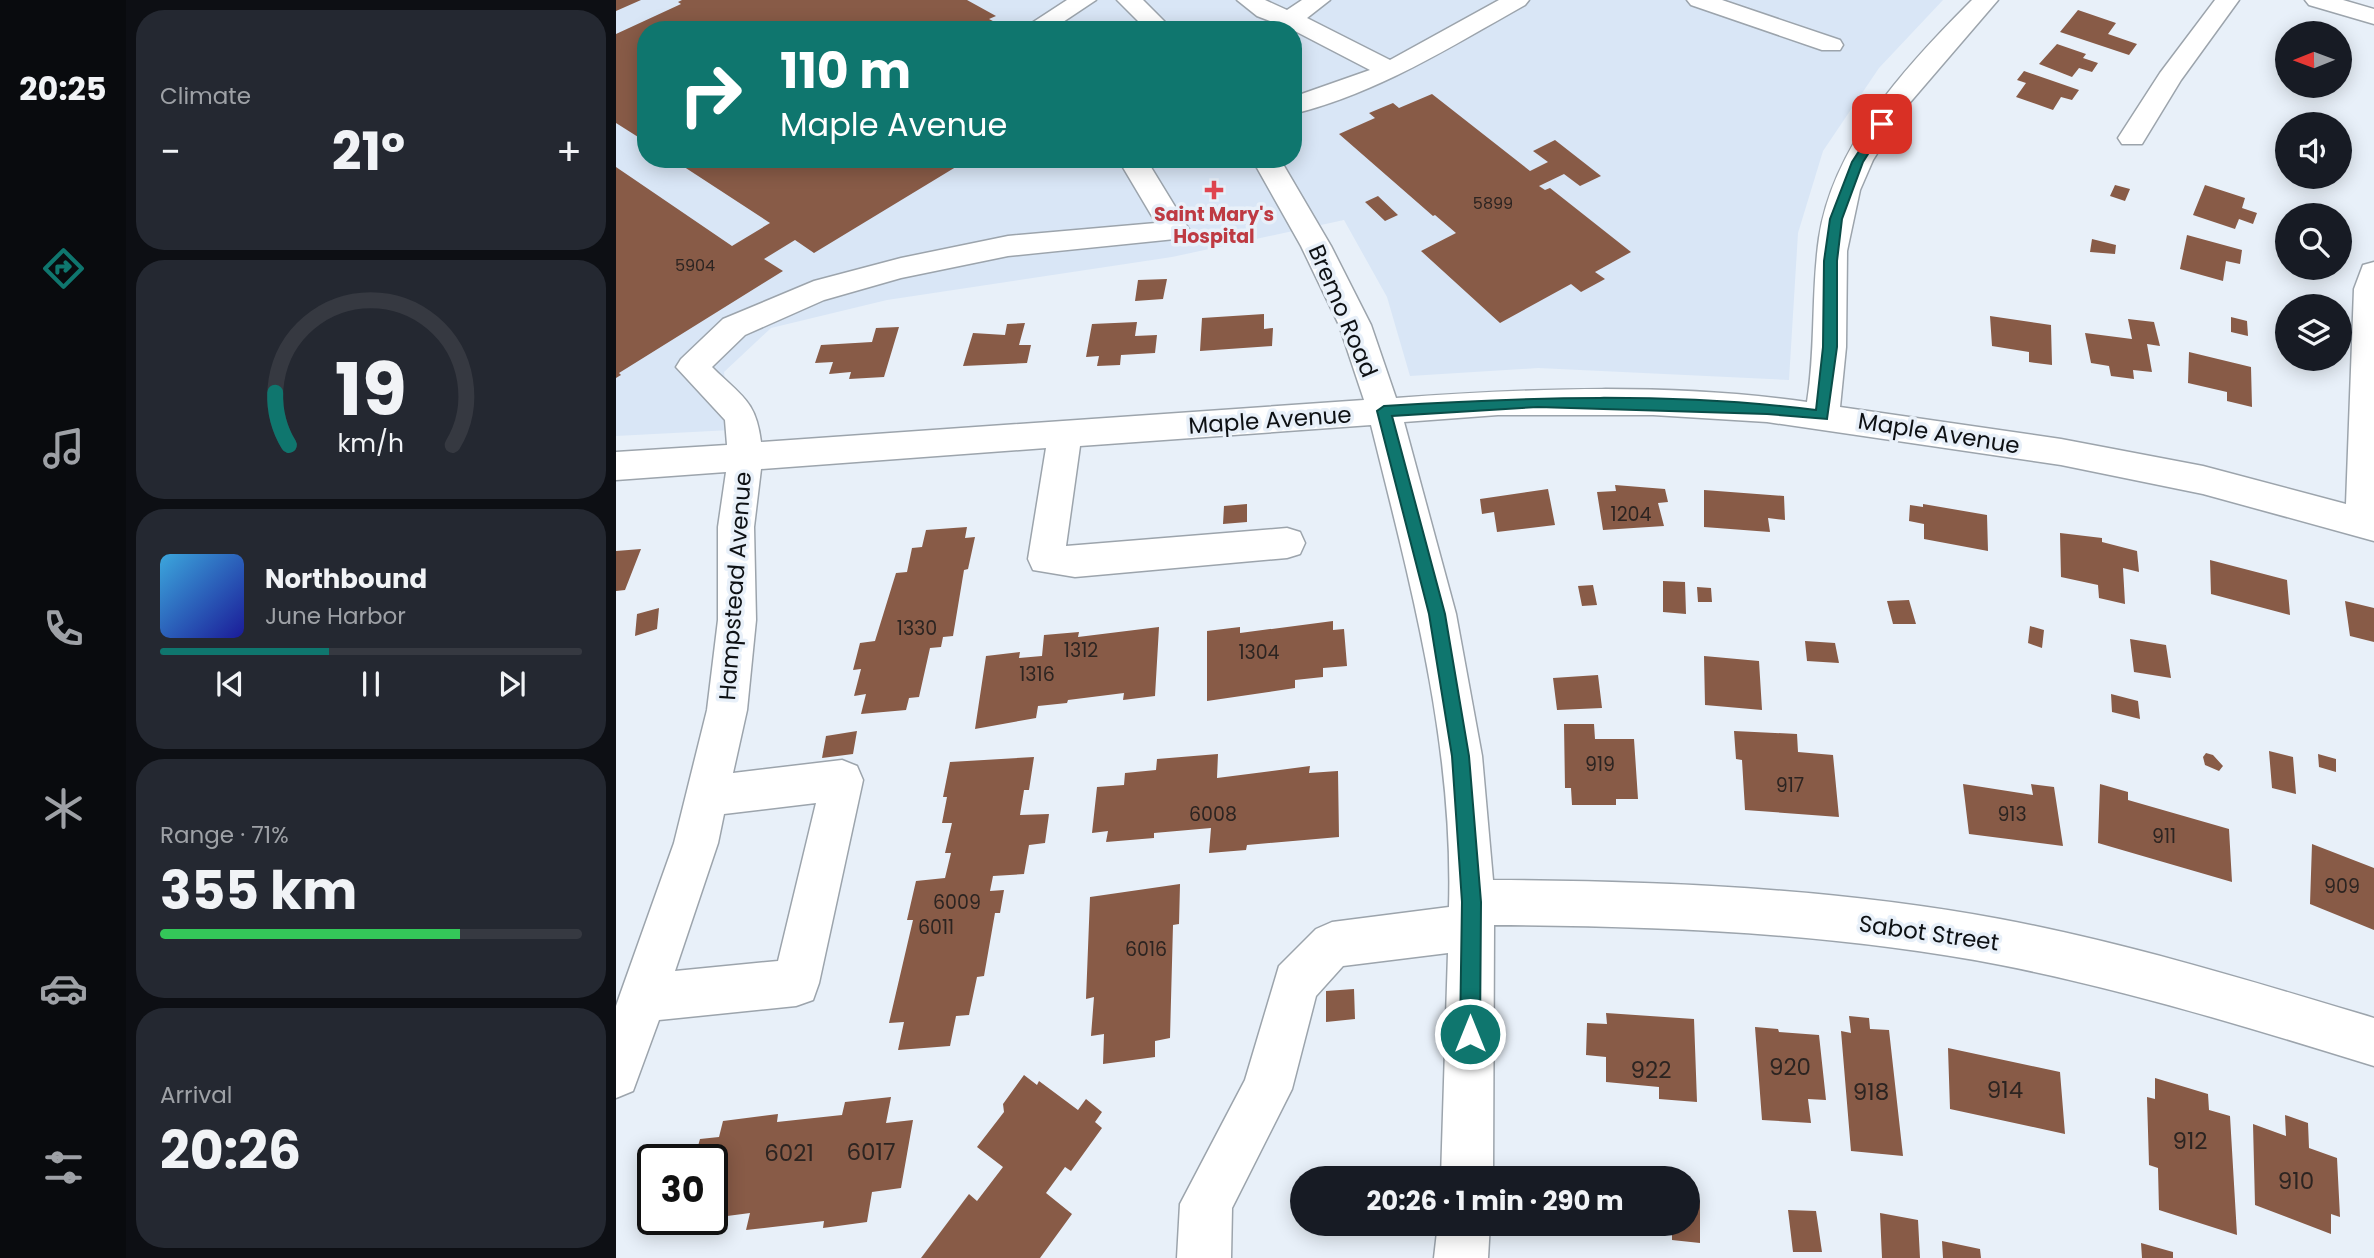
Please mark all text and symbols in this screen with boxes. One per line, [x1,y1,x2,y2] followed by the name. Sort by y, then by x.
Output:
[2275,21,2352,98] north arrow
[2275,21,2352,371] map controls
[780,37,911,105] text: 110 m
[665,49,756,140] icon: right
[19,66,107,111] text: 20:25
[160,80,251,112] text: Climate
[1852,94,1912,154] pin
[780,102,1007,147] text: Maple Avenue
[1863,105,1901,143] icon: arrive
[2275,112,2352,189] button: sound
[332,115,405,188] text: 21°
[160,125,181,178] text: −
[556,125,582,178] text: +
[1204,180,1224,200] marker: Saint Mary's Hospital
[1473,192,1513,215] house number: 5899
[1154,201,1274,250] place label: Saint Mary's Hospital
[2275,203,2352,280] button: search
[1301,240,1385,382] street label: Bremo Road
[39,244,88,293] icon: directions
[675,254,715,277] house number: 5904
[2275,294,2352,371] button: layers
[335,340,407,441] text: 19
[1187,398,1353,442] street label: Maple Avenue
[1856,404,2022,462] street label: Maple Avenue
[39,424,88,473] icon: music
[338,426,404,461] text: km/h
[711,471,759,701] street label: Hampstead Avenue
[1611,501,1651,528] house number: 1204
[265,561,427,597] text: Northbound
[265,600,406,632] text: June Harbor
[39,604,88,653] icon: phone
[897,615,937,642] house number: 1330
[1064,637,1098,664] house number: 1312
[1238,639,1280,666] house number: 1304
[1019,661,1055,688] house number: 1316
[211,665,249,703] icon: previous
[352,665,390,703] icon: pause
[493,665,531,703] icon: next
[1585,751,1615,778] house number: 919
[1776,772,1804,799] house number: 917
[39,784,88,833] icon: climate
[1189,801,1237,828] house number: 6008
[1997,801,2027,828] house number: 913
[160,819,289,851] text: Range · 71%
[2152,823,2176,850] house number: 911
[160,854,357,927] text: 355 km
[2324,873,2360,900] house number: 909
[933,889,981,916] house number: 6009
[1857,907,2001,959] street label: Sabot Street
[918,914,954,941] house number: 6011
[1125,936,1167,963] house number: 6016
[39,964,88,1013] icon: car
[1433,997,1507,1071] position arrow
[1769,1051,1811,1083] house number: 920
[1631,1054,1671,1086] house number: 922
[1987,1074,2023,1106] house number: 914
[1853,1076,1889,1108] house number: 918
[160,1079,232,1111] text: Arrival
[160,1114,301,1187] text: 20:26
[2172,1125,2208,1157] house number: 912
[847,1136,895,1168] house number: 6017
[764,1137,814,1169] house number: 6021
[39,1143,88,1192] icon: filters
[637,1144,728,1235] speed limit sign: 30
[2278,1165,2314,1197] house number: 910
[1366,1183,1624,1219] text: 20:26 · 1 min · 290 m

